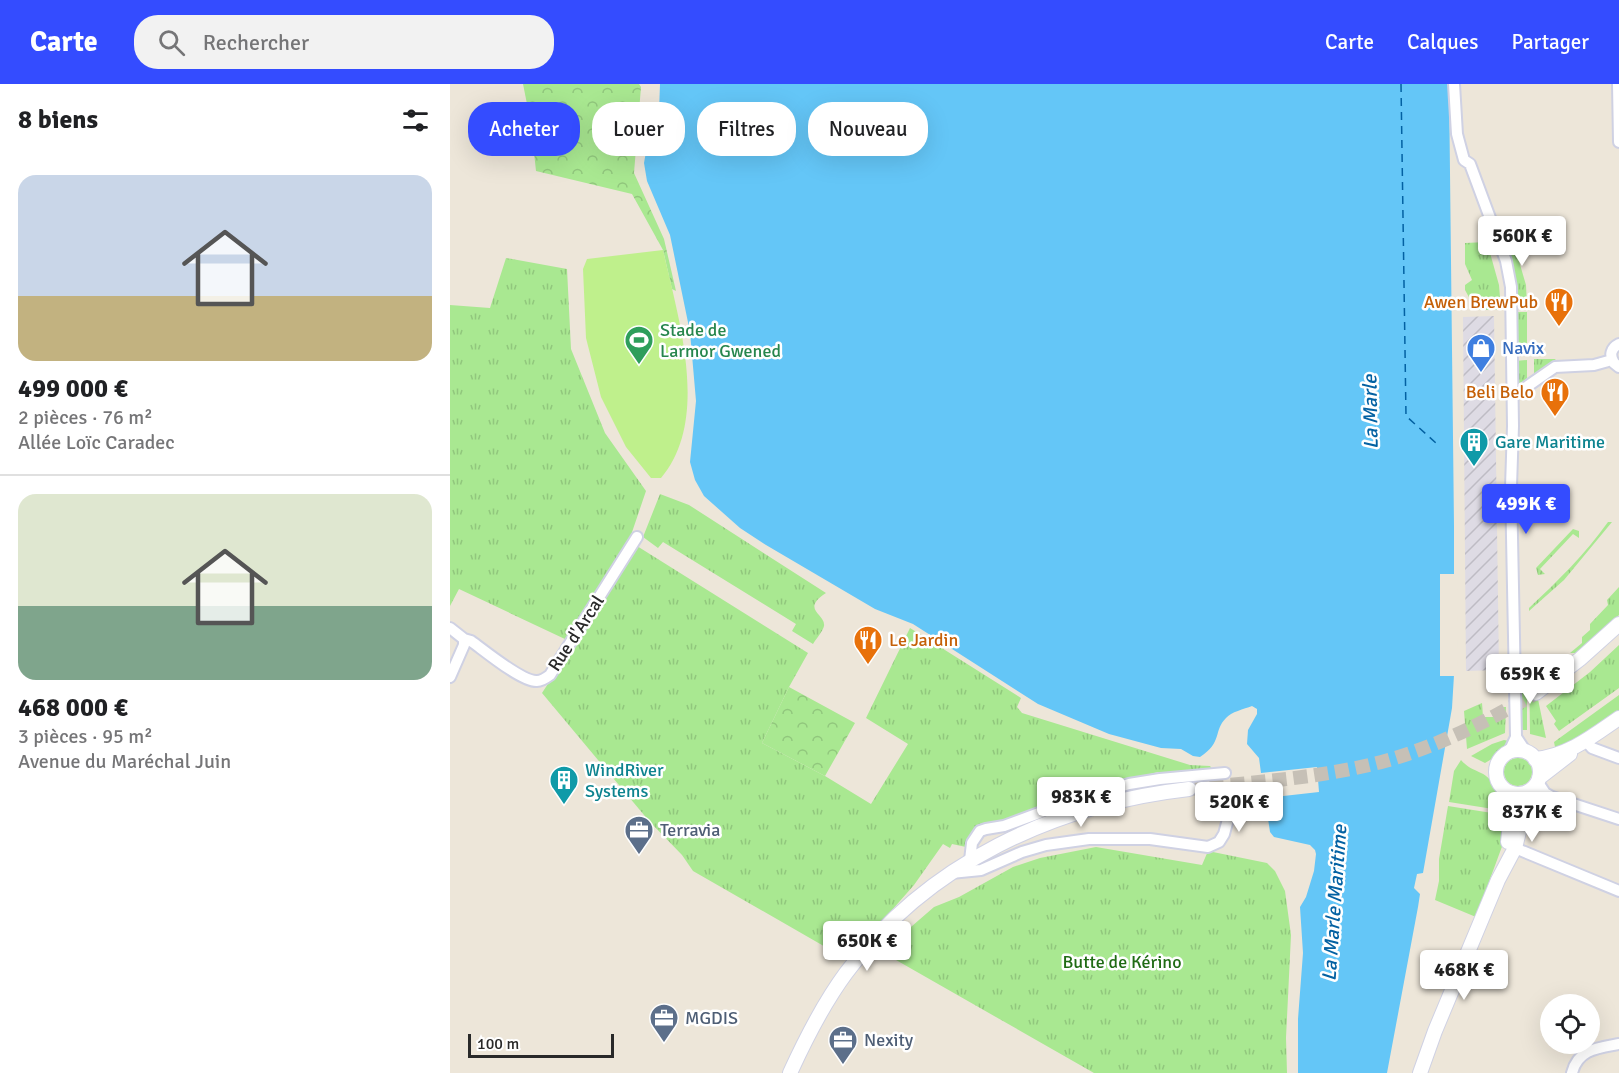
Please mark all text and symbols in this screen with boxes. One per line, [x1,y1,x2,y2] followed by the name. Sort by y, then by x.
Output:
[134,15,554,69] search box
[30,25,98,59] text: Carte
[155,26,188,59] icon: search
[203,29,309,56] text: Rechercher
[1325,29,1374,55] text: Carte
[1407,29,1478,55] text: Calques
[1511,29,1589,55] text: Partager
[468,102,580,156] chip: Acheter
[592,102,685,156] chip: Louer
[697,102,796,156] chip: Filtres
[808,102,928,156] chip: Nouveau
[18,104,98,136] text: 8 biens
[399,104,432,137] icon: filters
[171,214,279,322] icon: home
[1473,216,1571,267] pin: 560K €
[1492,223,1552,248] text: 560K €
[1543,286,1575,328] restaurant icon: Awen BrewPub
[1424,291,1538,313] place label: Awen BrewPub
[660,319,781,362] place label: Stade de Larmor Gwened
[623,324,655,366] sports icon: Stade de Larmor Gwened
[1465,332,1497,374] shop icon: Navix
[1502,337,1545,359] place label: Navix
[18,373,128,405] text: 499 000 €
[1357,374,1384,449] water label: La Marle
[1539,376,1571,418] restaurant icon: Beli Belo
[1466,381,1534,403] place label: Beli Belo
[18,405,153,430] text: 2 pièces · 76 m²
[1458,426,1490,468] building icon: Gare Maritime
[18,430,175,455] text: Allée Loïc Caradec
[1495,431,1605,453] place label: Gare Maritime
[1477,484,1575,535] pin: 499K €
[1496,491,1556,516] text: 499K €
[171,533,279,641] icon: home
[543,591,609,675] street label: Rue d'Arcal
[852,624,884,666] restaurant icon: Le Jardin
[889,629,958,651] place label: Le Jardin
[1481,654,1579,705] pin: 659K €
[1500,661,1560,686] text: 659K €
[18,692,128,724] text: 468 000 €
[18,724,153,749] text: 3 pièces · 95 m²
[18,749,231,774] text: Avenue du Maréchal Juin
[585,759,664,802] place label: WindRiver Systems
[548,764,580,806] building icon: WindRiver Systems
[1032,777,1130,828] pin: 983K €
[1190,782,1288,833] pin: 520K €
[1051,784,1111,809] text: 983K €
[1209,789,1269,814] text: 520K €
[1483,792,1581,843] pin: 837K €
[1502,799,1562,824] text: 837K €
[623,814,655,856] office icon: Terravia
[660,819,720,841] place label: Terravia
[1317,823,1352,982] water label: La Marle Maritime
[818,921,916,972] pin: 650K €
[837,928,897,953] text: 650K €
[1415,950,1513,1001] pin: 468K €
[1062,951,1182,973] park label: Butte de Kérino
[1434,957,1494,982] text: 468K €
[1540,994,1600,1054] map controls
[1540,994,1600,1054] button: locate
[648,1002,680,1044] office icon: MGDIS
[685,1007,738,1029] place label: MGDIS
[827,1024,859,1066] office icon: Nexity
[864,1029,914,1051] place label: Nexity
[468,1031,614,1058] scale bar
[477,1034,519,1054] text: 100 m

